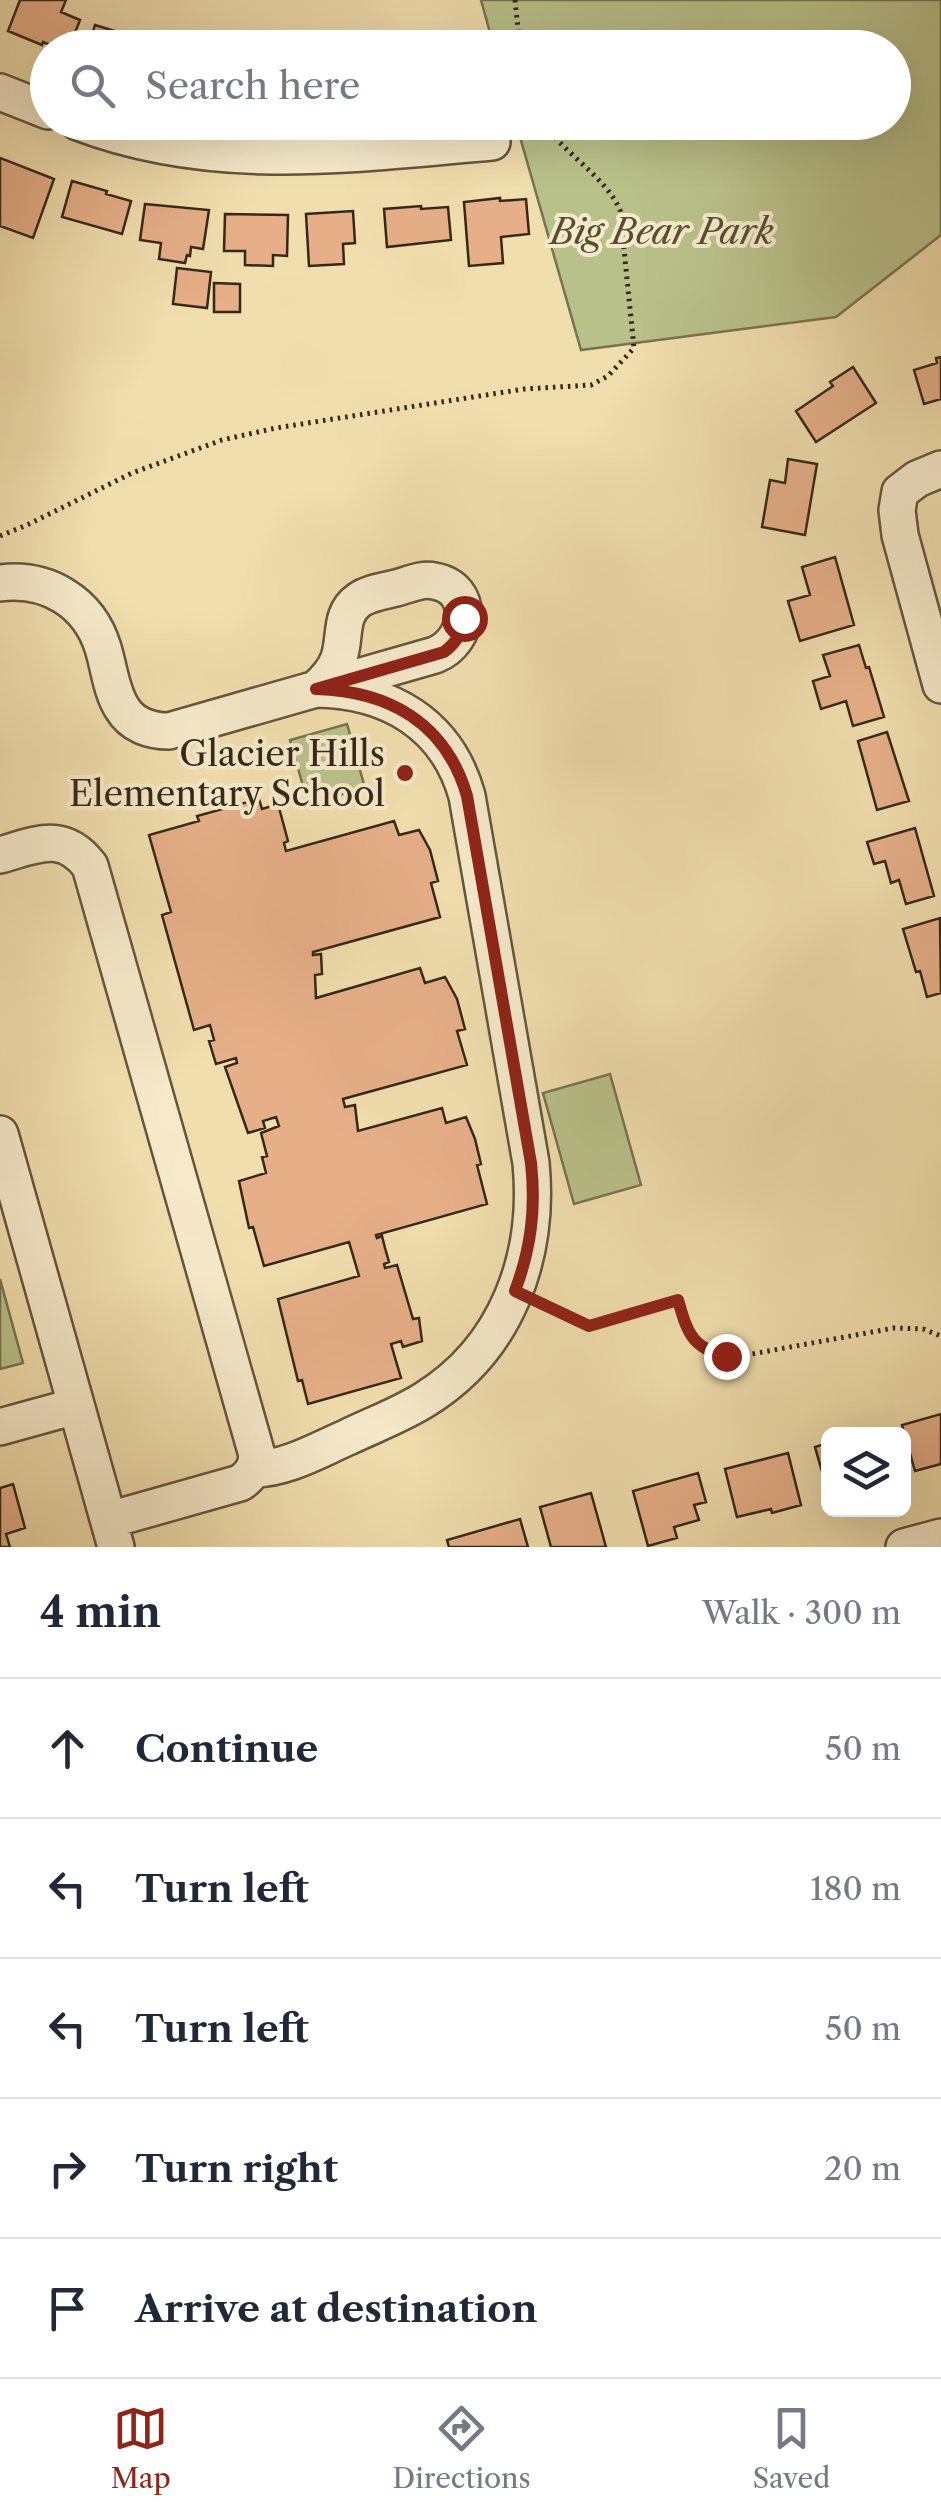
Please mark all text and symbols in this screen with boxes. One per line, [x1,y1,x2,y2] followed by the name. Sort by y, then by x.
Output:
[30,30,911,140] search box
[65,58,120,113] icon: search
[145,62,360,109] text: Search here
[547,210,774,253] park label: Big Bear Park
[442,596,488,642] route start
[69,732,385,815] place label: Glacier Hills Elementary School
[394,762,416,784] marker: Glacier Hills Elementary School
[704,1334,750,1380] route end
[821,1427,911,1517] map controls
[821,1427,911,1517] button: layers
[40,1586,161,1638] text: 4 min
[702,1593,901,1632] text: Walk · 300 m
[40,1721,95,1776] icon: ahead
[135,1725,318,1772] text: Continue
[825,1729,901,1768] text: 50 m
[40,1861,95,1916] icon: left
[135,1865,309,1912] text: Turn left
[810,1869,901,1908] text: 180 m
[40,2001,95,2056] icon: left
[135,2005,309,2052] text: Turn left
[825,2009,901,2048] text: 50 m
[40,2141,95,2196] icon: right
[135,2145,338,2192] text: Turn right
[824,2149,901,2188] text: 20 m
[40,2281,95,2336] icon: arrive
[135,2285,538,2332] text: Arrive at destination
[111,2401,171,2495] tab: Map
[392,2401,531,2495] tab: Directions
[752,2401,830,2495] tab: Saved

